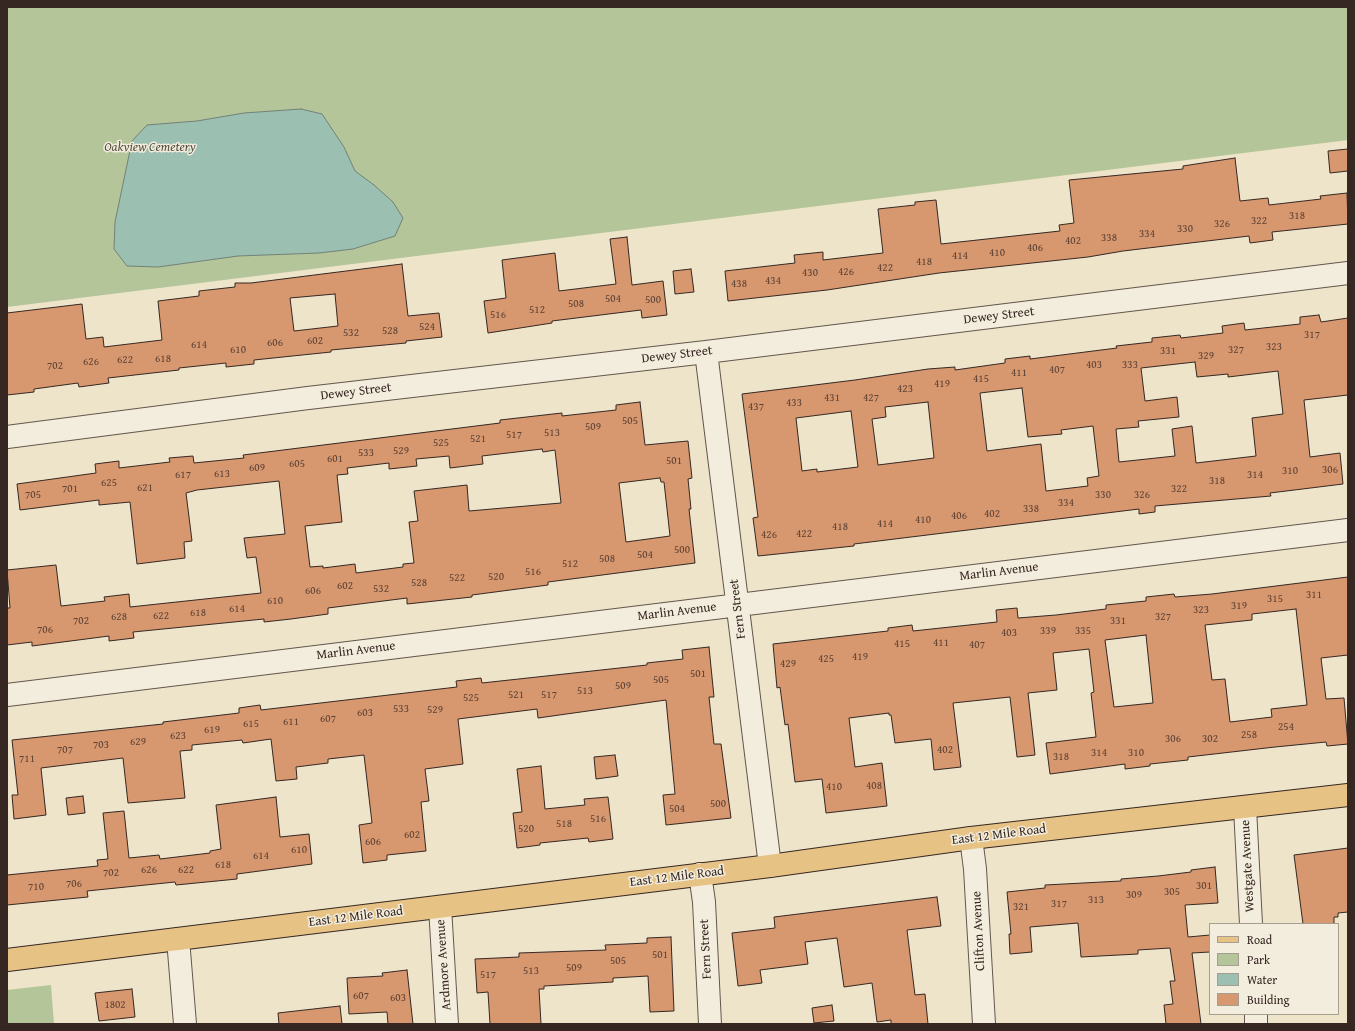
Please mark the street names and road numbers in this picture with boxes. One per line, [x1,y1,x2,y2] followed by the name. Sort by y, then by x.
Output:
[963,304,1035,328] street label: Dewey Street
[641,343,713,367] street label: Dewey Street
[320,380,392,404] street label: Dewey Street
[959,559,1039,585] street label: Marlin Avenue
[727,578,749,640] street label: Fern Street
[637,599,717,625] street label: Marlin Avenue
[316,638,396,664] street label: Marlin Avenue
[1238,819,1258,913] street label: Westgate Avenue
[951,821,1047,849] street label: East 12 Mile Road
[629,863,725,891] street label: East 12 Mile Road
[969,891,989,971] street label: Clifton Avenue
[308,903,404,931] street label: East 12 Mile Road
[697,918,715,980] street label: Fern Street
[433,919,455,1011] street label: Ardmore Avenue

